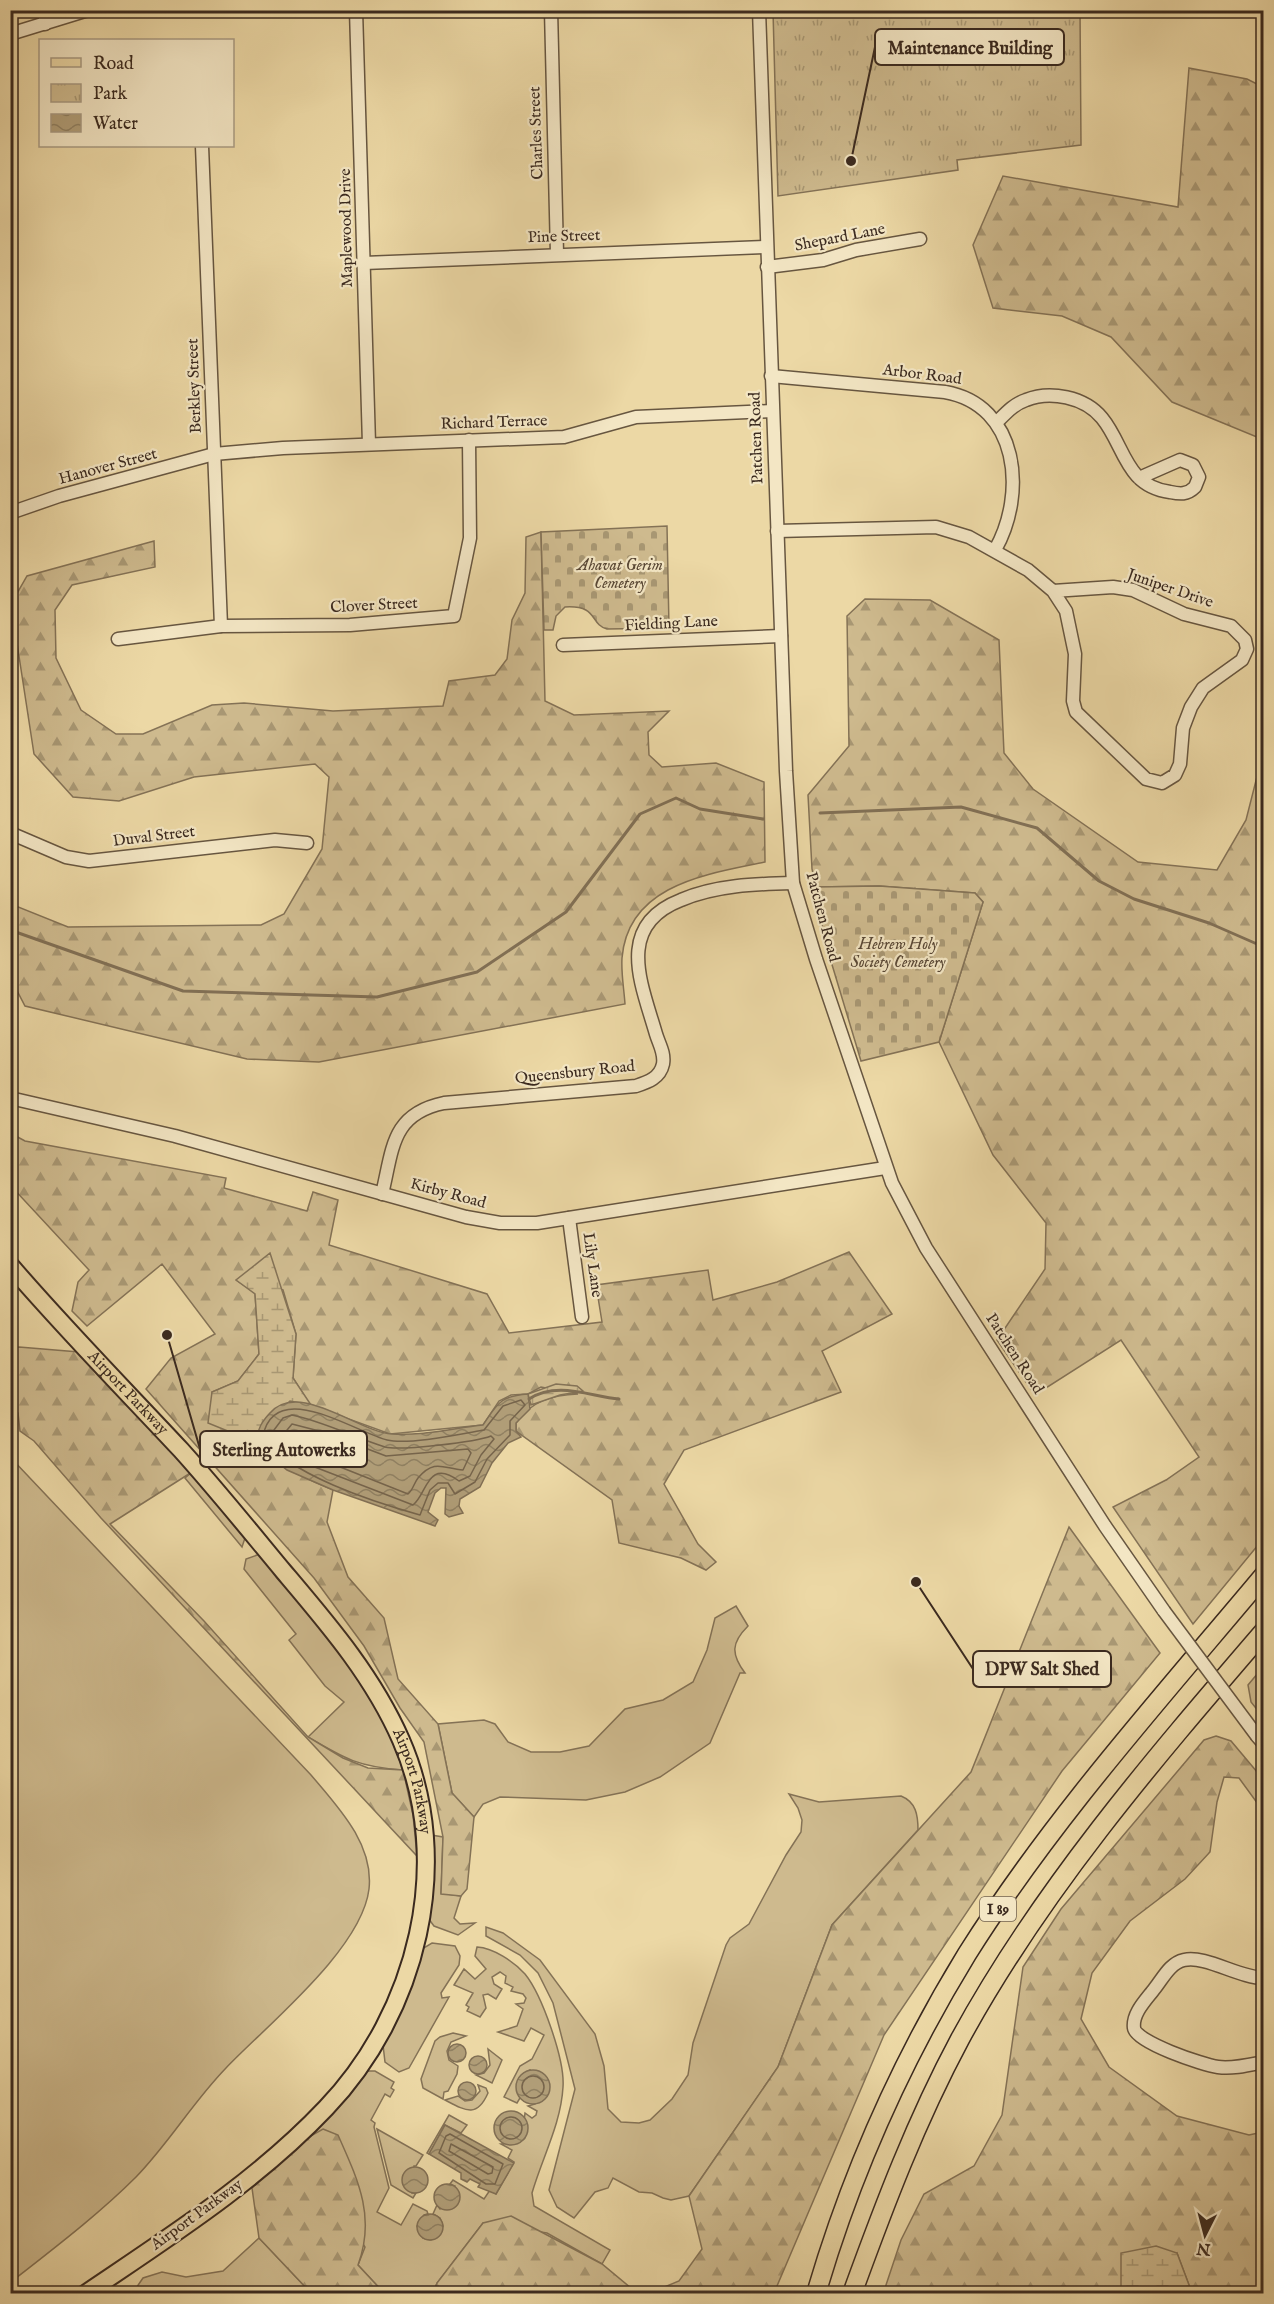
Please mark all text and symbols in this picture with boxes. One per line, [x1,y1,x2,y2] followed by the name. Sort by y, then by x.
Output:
[875,29,1064,65] callout: Maintenance Building
[887,38,1054,61] text: Maintenance Building
[39,39,234,147] legend
[93,53,134,76] text: Road
[93,83,128,106] text: Park
[525,86,549,180] street label: Charles Street
[93,113,138,136] text: Water
[336,168,358,288] street label: Maplewood Drive
[793,219,887,257] street label: Shepard Lane
[527,226,601,248] street label: Pine Street
[183,338,207,434] street label: Berkley Street
[880,360,963,390] street label: Arbor Road
[745,391,769,485] street label: Patchen Road
[440,411,548,435] street label: Richard Terrace
[57,444,160,490] street label: Hanover Street
[575,556,663,594] park label: Ahavat Gerim Cemetery
[1122,564,1216,613] street label: Juniper Drive
[330,594,419,618] street label: Clover Street
[624,612,718,636] street label: Fielding Lane
[112,822,197,852] street label: Duval Street
[800,870,844,965] street label: Patchen Road
[851,935,946,973] park label: Hebrew Holy Society Cemetery
[514,1057,636,1089] street label: Queensbury Road
[408,1174,489,1214] street label: Kirby Road
[578,1231,606,1299] street label: Lily Lane
[980,1310,1048,1399] street label: Patchen Road
[82,1346,172,1440] street label: Airport Parkway
[200,1431,367,1467] callout: Sterling Autowerks
[213,1440,356,1463] text: Sterling Autowerks
[973,1651,1111,1687] callout: DPW Salt Shed
[985,1659,1100,1682] text: DPW Salt Shed
[387,1724,435,1835] street label: Airport Parkway
[980,1897,1016,1921] road number: I 89
[146,2175,247,2256] street label: Airport Parkway
[1175,2205,1235,2265] north arrow
[1196,2237,1213,2259] text: N

